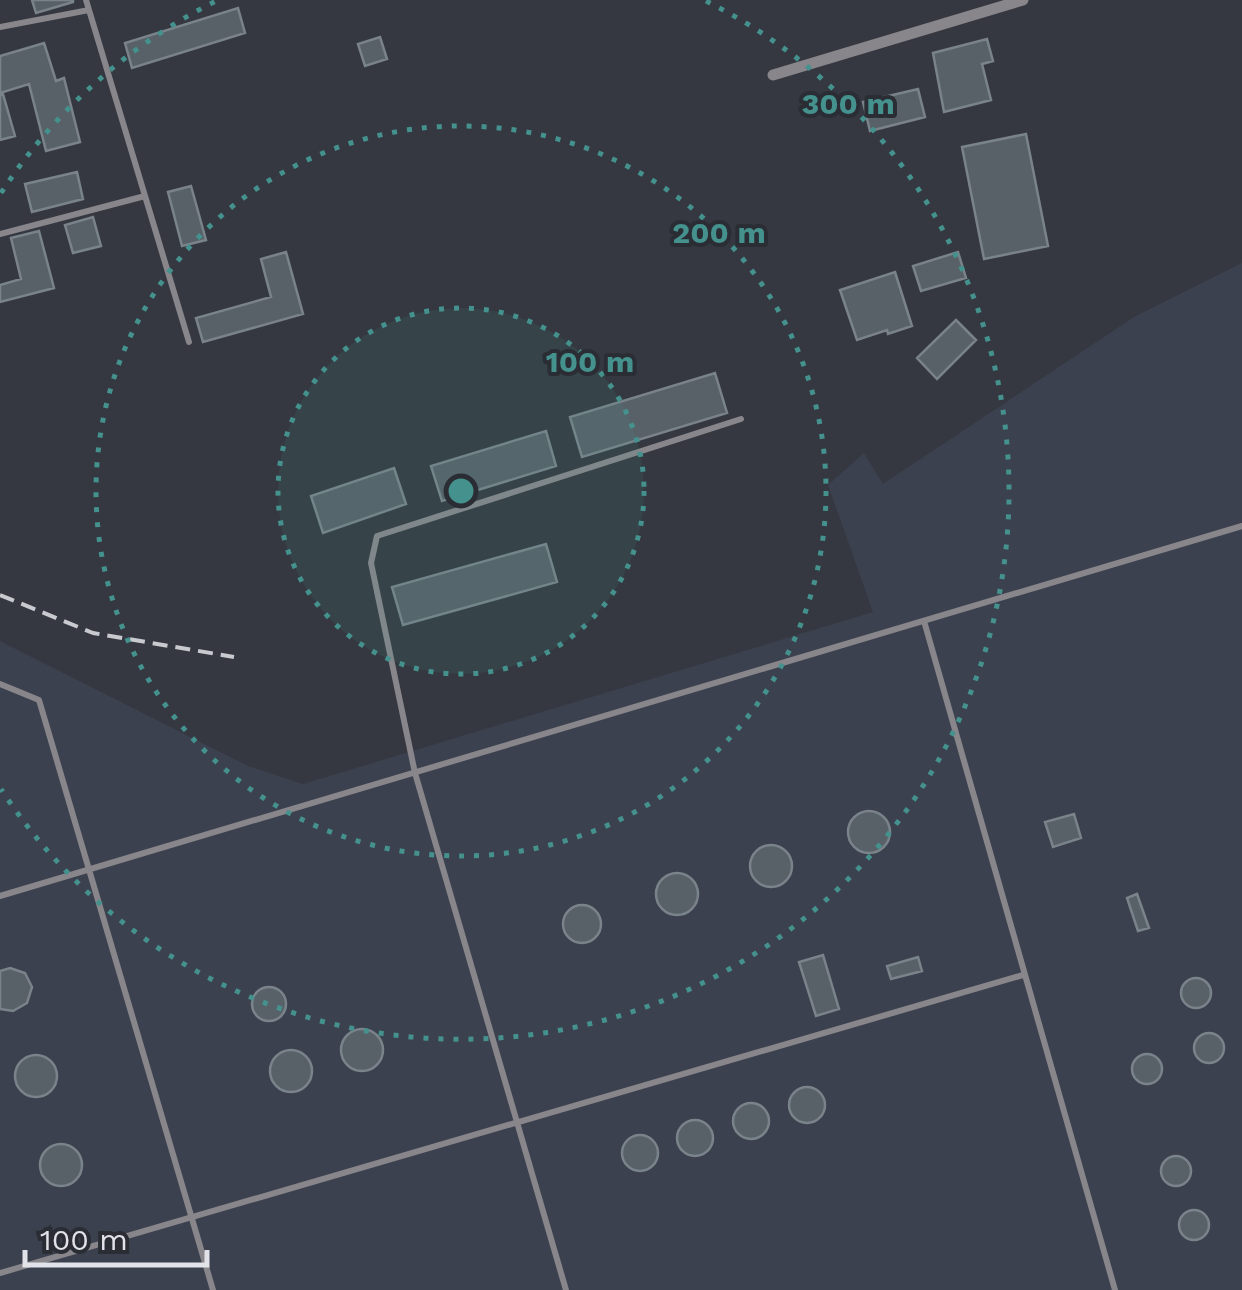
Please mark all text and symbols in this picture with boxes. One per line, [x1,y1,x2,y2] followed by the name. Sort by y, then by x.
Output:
[801,86,895,121] text: 300 m
[672,215,766,250] text: 200 m
[546,344,634,379] text: 100 m
[443,473,479,509] centre of rings
[25,1205,208,1267] scale bar
[40,1222,128,1257] text: 100 m

